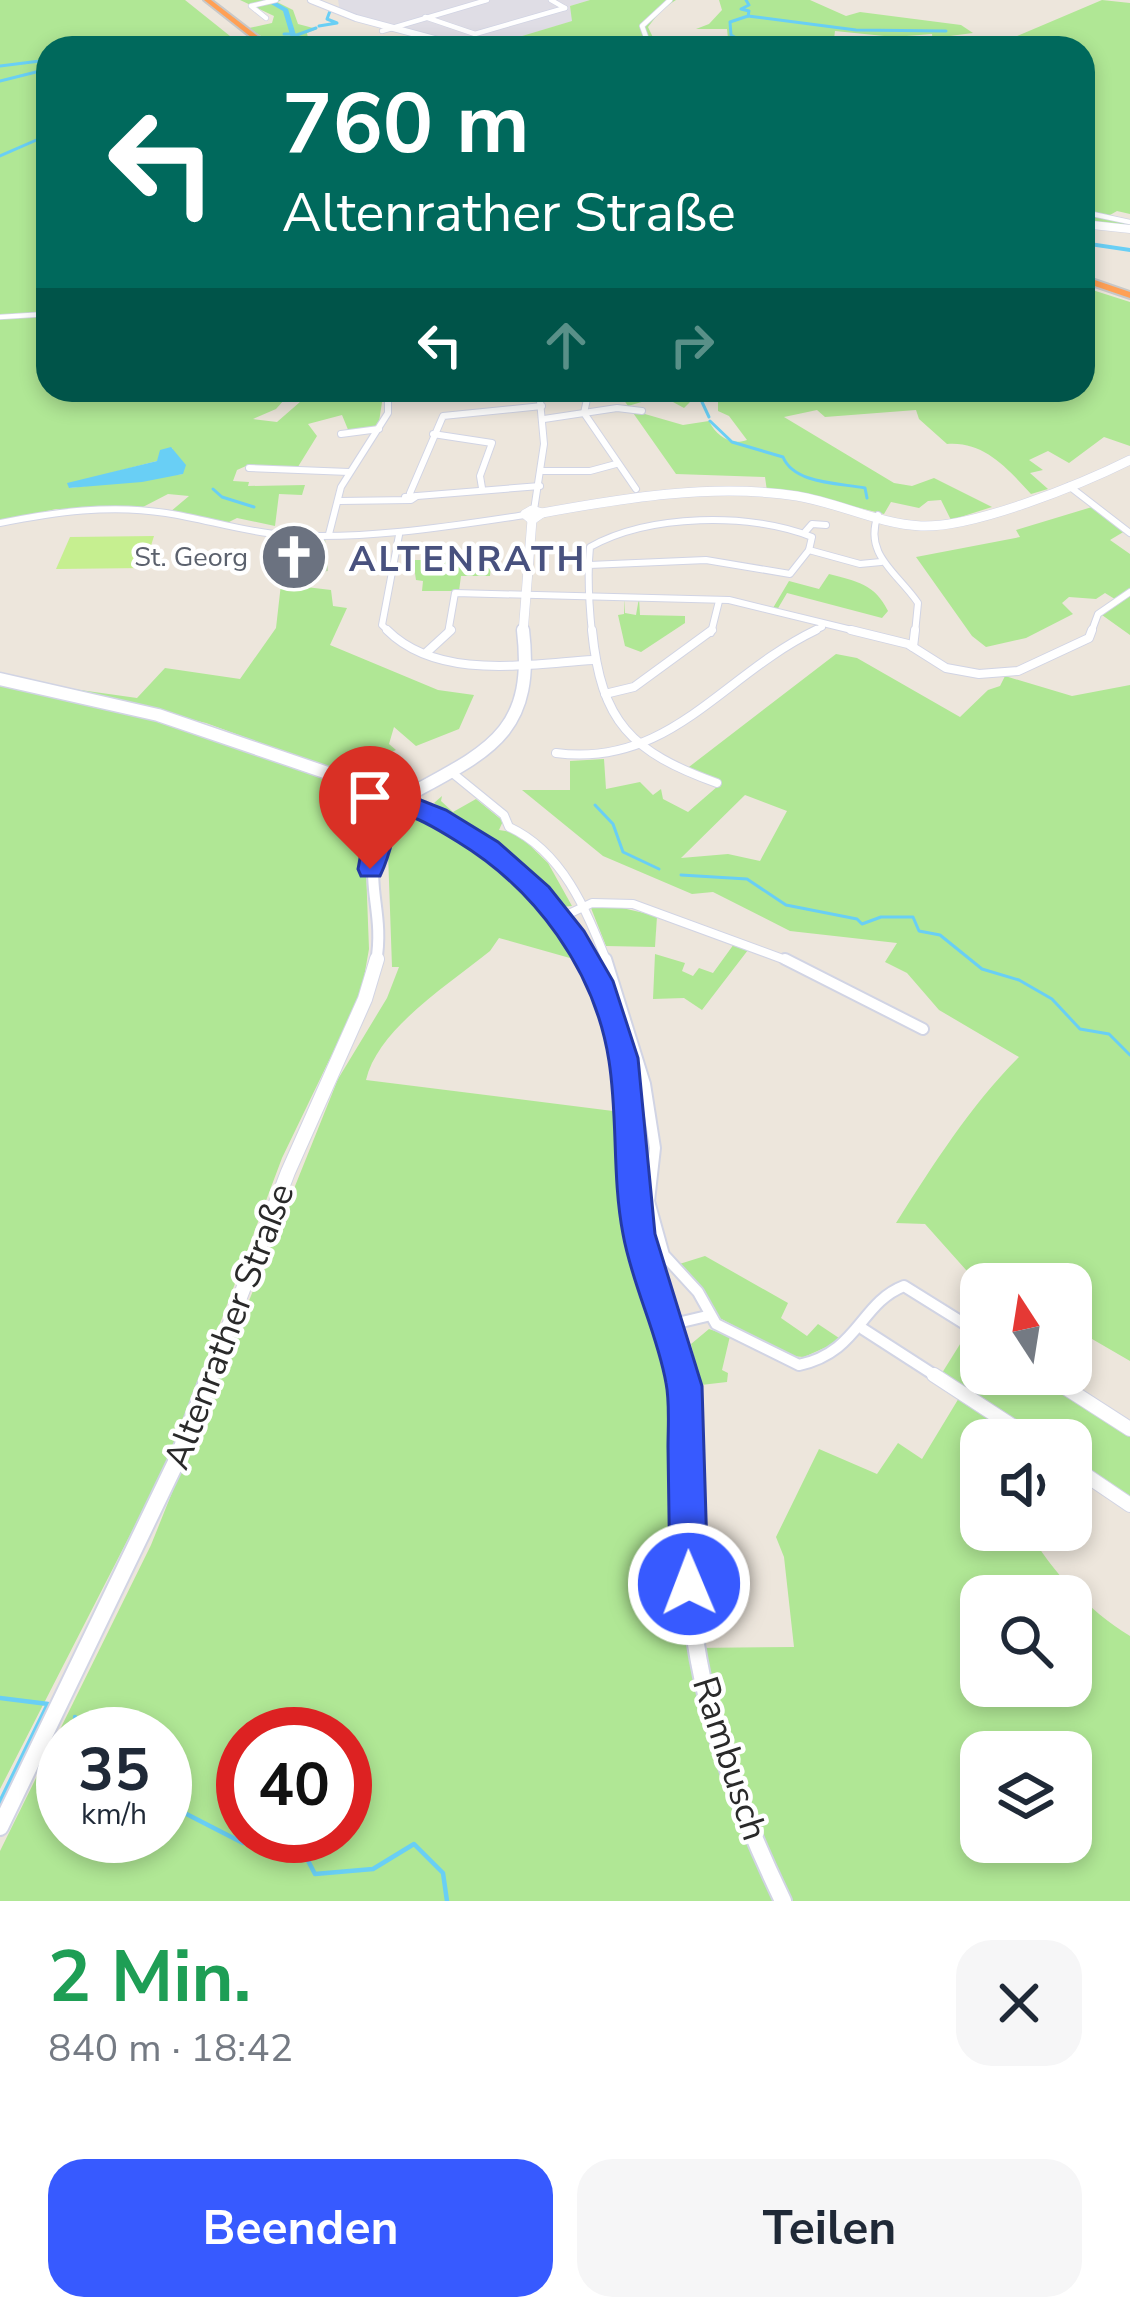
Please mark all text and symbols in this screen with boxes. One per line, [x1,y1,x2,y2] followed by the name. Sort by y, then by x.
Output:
[282,67,530,182] text: 760 m
[84,84,240,240] icon: left
[282,176,736,250] text: Altenrather Straße
[407,312,473,378] icon: left
[533,312,599,378] icon: ahead
[659,312,725,378] icon: right
[259,522,329,592] church icon: St. Georg
[349,535,587,584] district label: ALTENRATH
[134,539,248,576] place label: St. Georg
[319,746,421,869] pin
[337,764,403,830] icon: arrive
[152,1177,306,1477] street label: Altenrather Straße
[960,1263,1092,1395] north arrow
[960,1263,1092,1863] map controls
[960,1419,1092,1551] button: sound
[626,1521,752,1647] position arrow
[960,1575,1092,1707] button: search
[680,1670,779,1847] street label: Rambusch
[216,1707,372,1863] speed limit sign: 40
[78,1729,150,1811] text: 35
[960,1731,1092,1863] button: layers
[81,1794,147,1835] text: km/h
[48,1928,251,2026] text: 2 Min.
[956,1940,1082,2066] button: close
[48,2022,293,2075] text: 840 m · 18:42
[48,2159,553,2297] button: Beenden
[577,2159,1082,2297] button: Teilen

